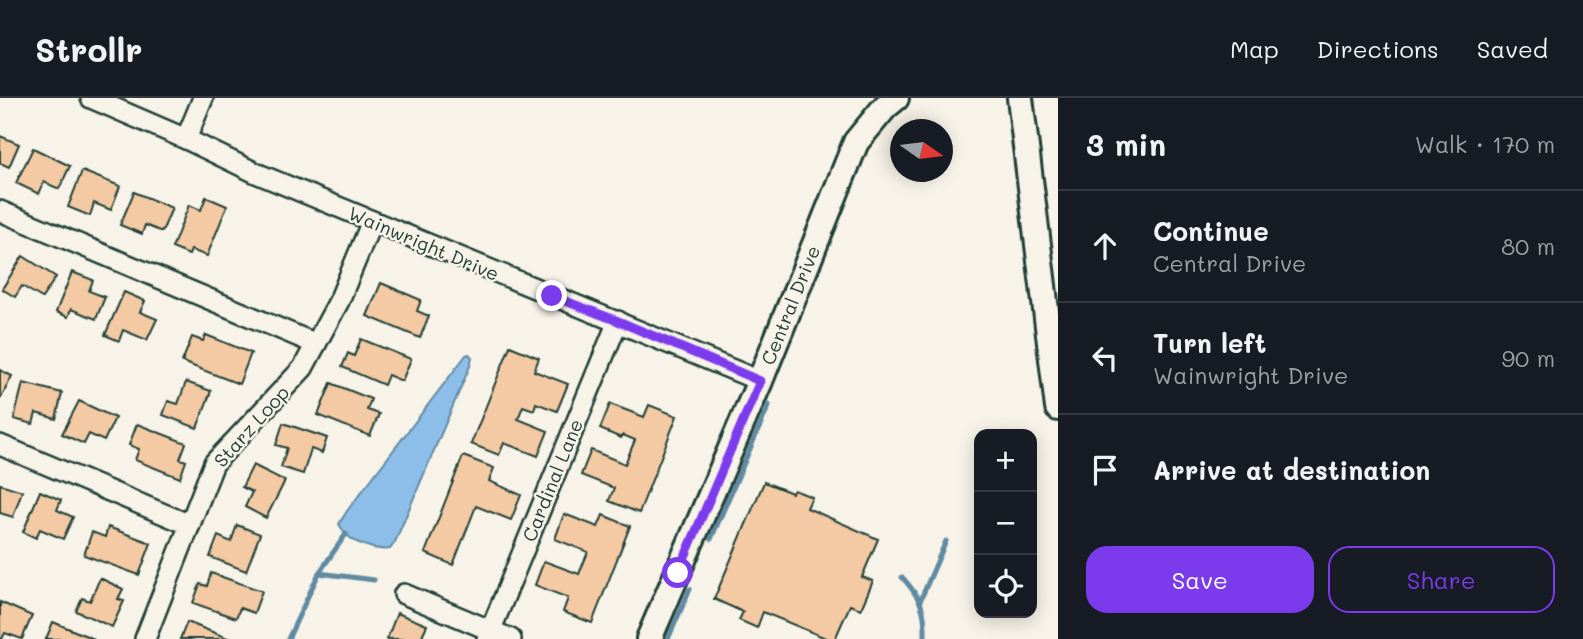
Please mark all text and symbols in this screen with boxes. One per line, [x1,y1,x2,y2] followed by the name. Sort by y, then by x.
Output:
[35,27,143,70] text: Strollr
[1230,33,1279,64] text: Map
[1317,33,1439,64] text: Directions
[1477,33,1548,64] text: Saved
[890,119,953,182] north arrow
[1086,124,1166,164] text: 3 min
[1415,129,1555,159] text: Walk · 170 m
[345,200,503,286] street label: Wainwright Drive
[1153,214,1269,248] text: Continue
[1086,227,1124,265] icon: ahead
[1501,231,1555,261] text: 80 m
[755,242,825,368] street label: Central Drive
[1153,248,1306,278] text: Central Drive
[536,280,567,311] route end
[1153,326,1266,360] text: Turn left
[1086,339,1124,377] icon: left
[1502,343,1555,373] text: 90 m
[1153,360,1348,390] text: Wainwright Drive
[208,380,294,472] street label: Starz Loop
[516,415,588,545] street label: Cardinal Lane
[974,429,1037,618] map controls
[974,429,1037,492] button: +
[1086,451,1124,489] icon: arrive
[1153,453,1430,487] text: Arrive at destination
[974,492,1037,555] button: −
[1086,546,1314,613] button: Save
[1328,546,1555,613] button: Share
[974,555,1037,618] button: locate
[662,557,693,588] route start

